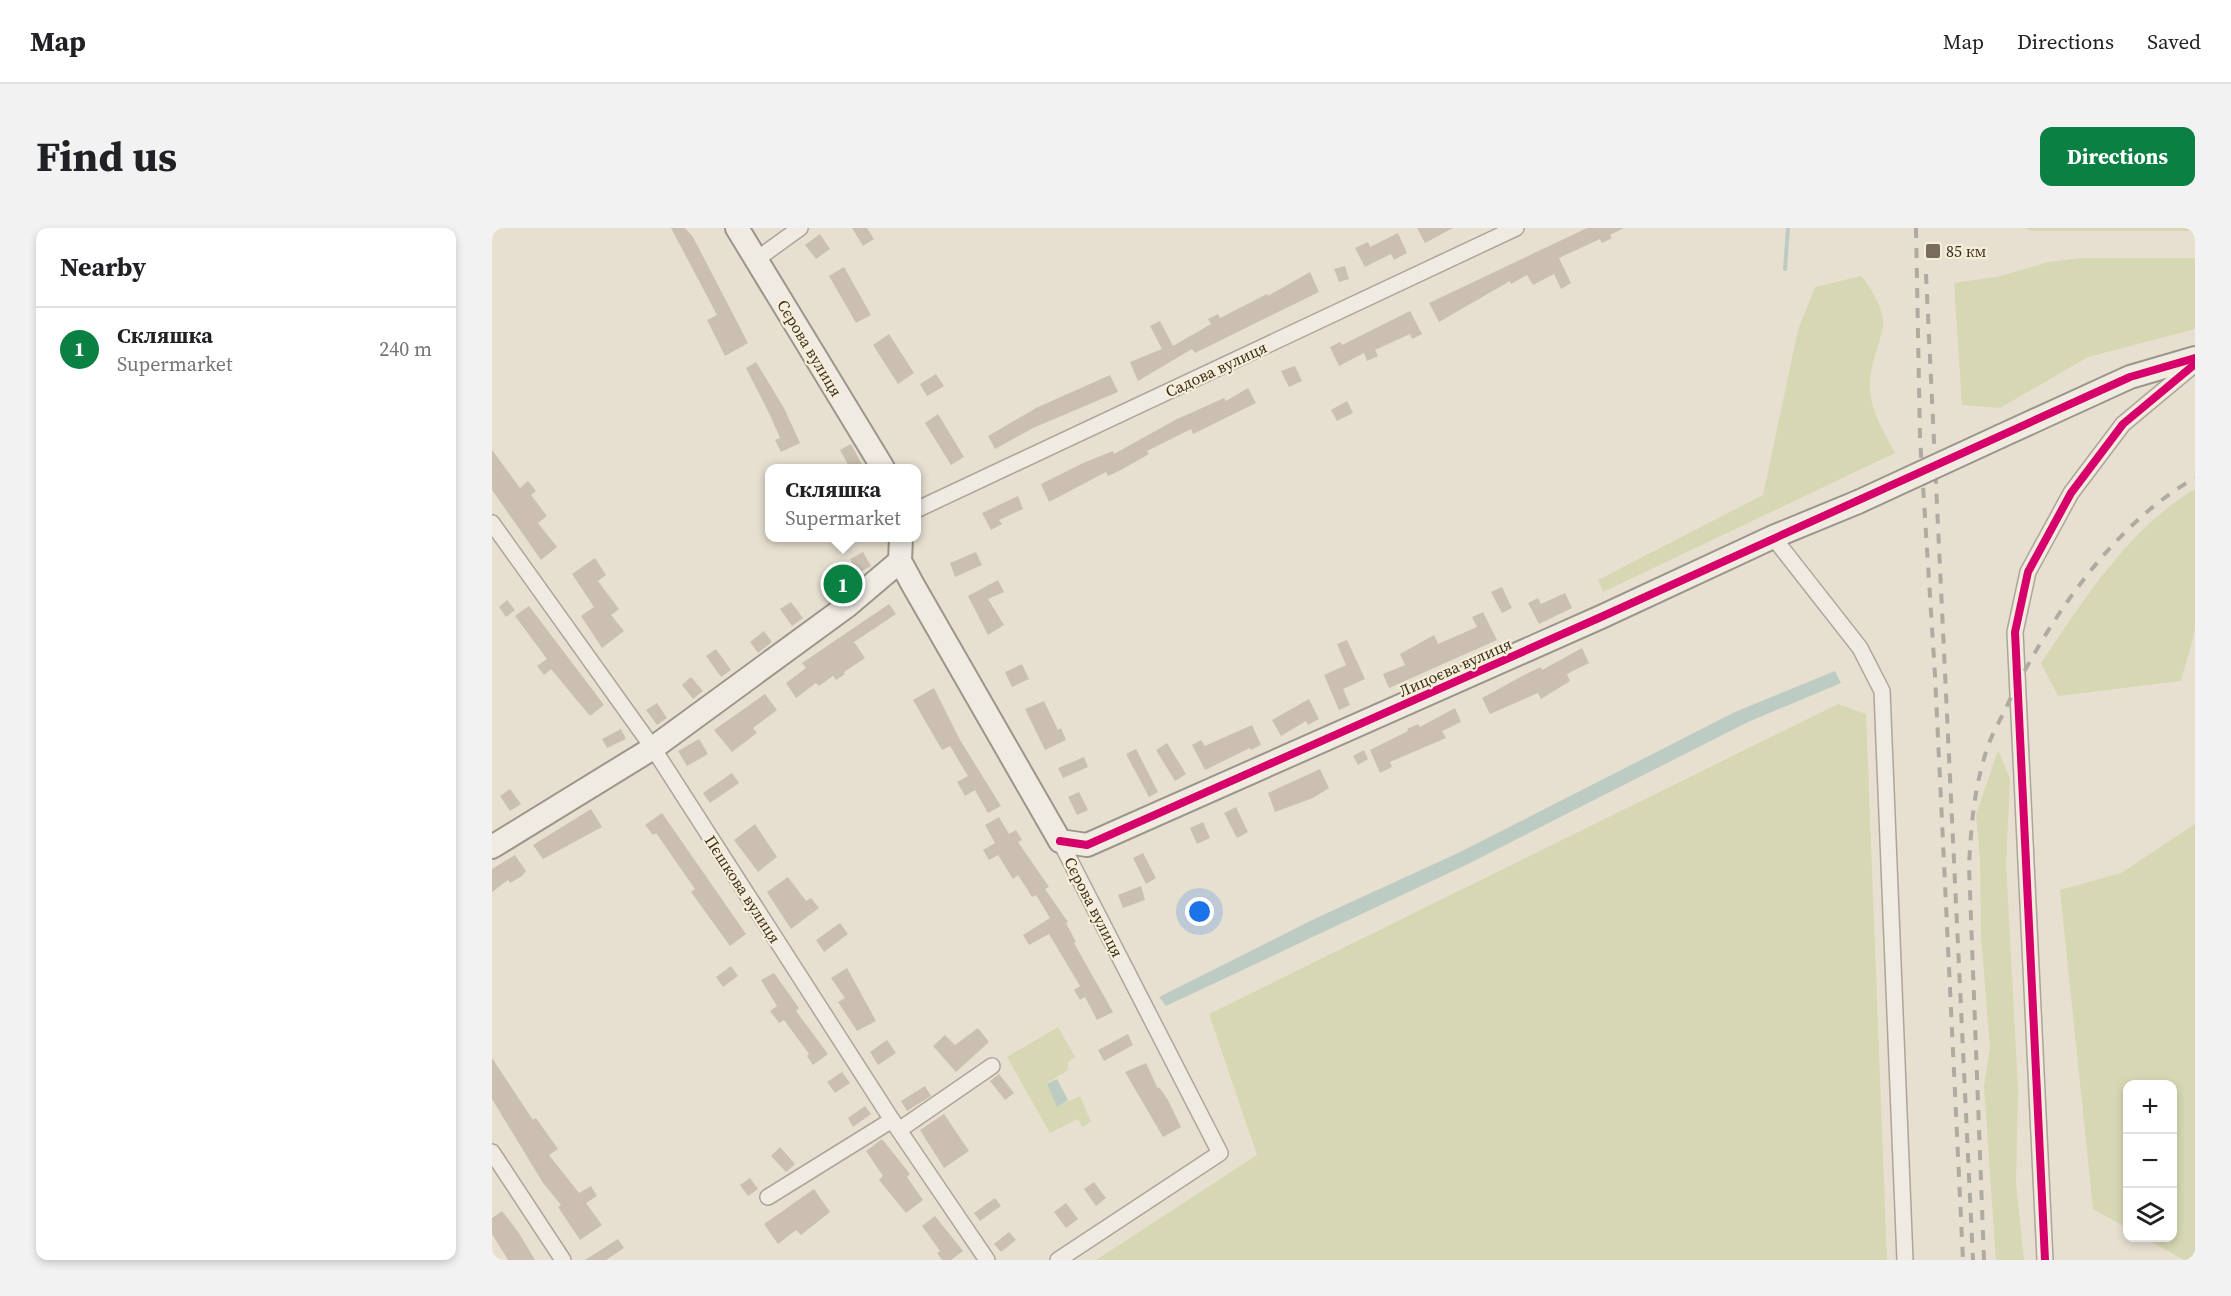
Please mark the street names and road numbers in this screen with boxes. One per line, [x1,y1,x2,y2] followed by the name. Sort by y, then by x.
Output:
[772,295,848,401] street label: Сєрова вулиця
[1162,336,1270,402] street label: Садова вулиця
[1395,632,1515,702] street label: Лицоєва вулиця
[700,831,786,947] street label: Пєшкова вулиця
[1059,853,1129,961] street label: Сєрова вулиця

